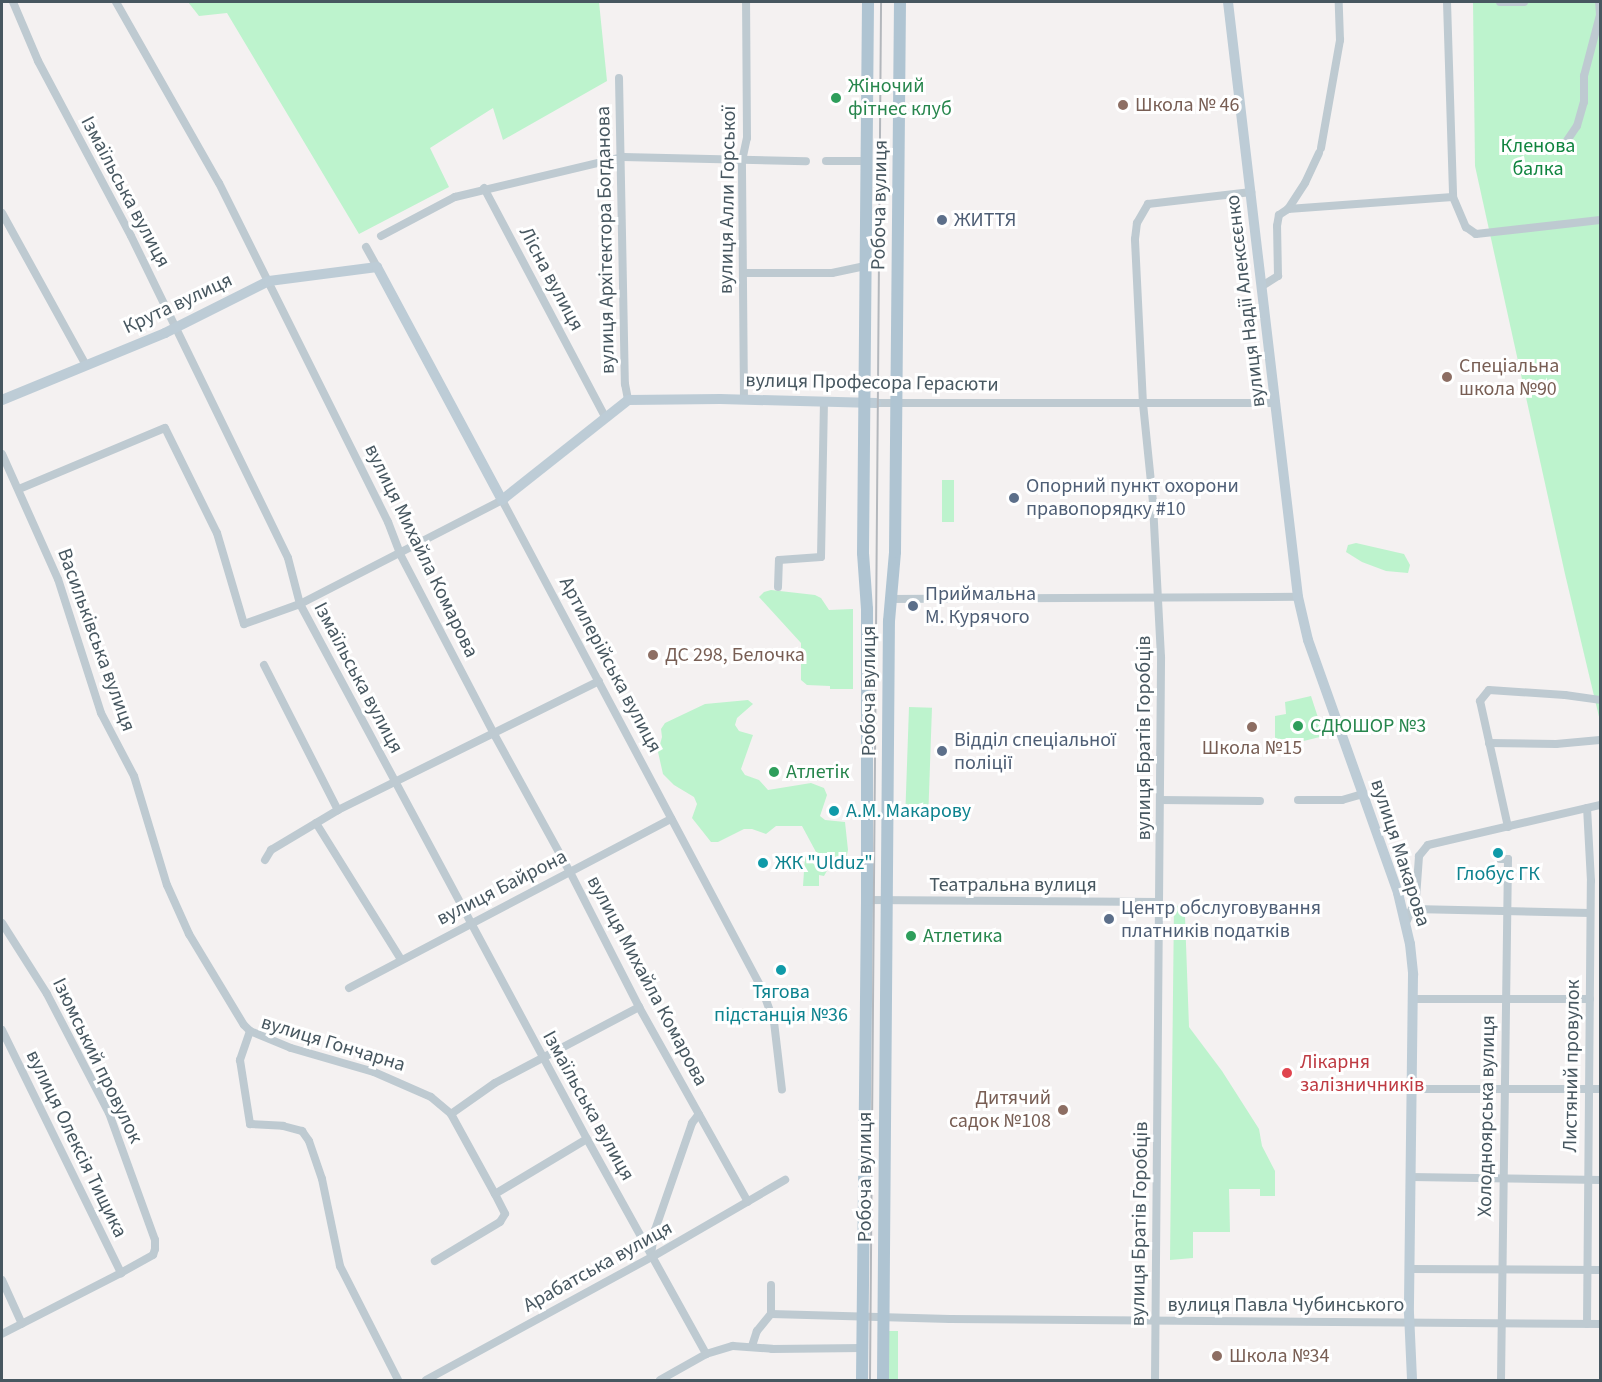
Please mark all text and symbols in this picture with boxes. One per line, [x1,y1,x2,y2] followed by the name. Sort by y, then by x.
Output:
[848,74,952,121] place label: Жіночий фітнес клуб
[829,91,843,105] marker: Жіночий фітнес клуб
[1135,93,1239,117] place label: Школа № 46
[1116,98,1130,112] marker: Школа № 46
[592,106,620,374] street label: вулиця Архітектора Богданова
[714,106,742,294] street label: вулиця Алли Горської
[75,112,175,272] street label: Ізмаїльська вулиця
[1501,135,1575,182] park label: Кленова балка
[867,140,893,270] street label: Робоча вулиця
[1221,193,1271,409] street label: вулиця Надії Алексєєнко
[954,208,1016,232] place label: ЖИТТЯ
[935,213,949,227] marker: ЖИТТЯ
[513,223,589,335] street label: Лісна вулиця
[120,268,236,340] street label: Крута вулиця
[1459,354,1559,401] place label: Спеціальна школа №90
[745,369,999,397] street label: вулиця Професора Герасюти
[1440,370,1454,384] marker: Спеціальна школа №90
[359,440,483,662] street label: вулиця Михайла Комарова
[1026,474,1239,521] place label: Опорний пункт охорони правопорядку #10
[1007,491,1021,505] marker: Опорний пункт охорони правопорядку #10
[52,545,140,735] street label: Васильківська вулиця
[554,573,666,757] street label: Артилерійська вулиця
[925,582,1036,629] place label: Приймальна М. Курячого
[308,598,408,758] street label: Ізмаїльська вулиця
[906,599,920,613] marker: Приймальна М. Курячого
[857,626,881,756] street label: Робоча вулиця
[1132,636,1156,840] street label: вулиця Братів Горобців
[665,643,805,667] place label: ДС 298, Белочка
[646,648,660,662] marker: ДС 298, Белочка
[1310,714,1426,738] place label: СДЮШОР №3
[1291,719,1305,733] marker: СДЮШОР №3
[1245,720,1259,734] marker: Школа №15
[954,728,1116,775] place label: Відділ спеціальної поліції
[1202,736,1302,760] place label: Школа №15
[935,744,949,758] marker: Відділ спеціальної поліції
[786,760,849,784] place label: Атлетік
[767,765,781,779] marker: Атлетік
[1365,776,1435,930] street label: вулиця Макарова
[846,799,971,823] place label: А.М. Макарову
[827,804,841,818] marker: А.М. Макарову
[433,845,571,931] street label: вулиця Байрона
[1491,846,1505,860] marker: Глобус ГК
[775,851,873,875] place label: ЖК "Ulduz"
[756,856,770,870] marker: ЖК "Ulduz"
[1456,862,1540,886] place label: Глобус ГК
[581,872,713,1090] street label: вулиця Михайла Комарова
[929,873,1097,897] street label: Театральна вулиця
[1121,896,1321,943] place label: Центр обслуговування платників податків
[1102,912,1116,926] marker: Центр обслуговування платників податків
[923,924,1003,948] place label: Атлетика
[904,929,918,943] marker: Атлетика
[774,963,788,977] marker: Тягова пiдстанцiя №36
[47,974,147,1148] street label: Ізюмський провулок
[1558,979,1586,1153] street label: Листяний провулок
[714,980,848,1027] place label: Тягова пiдстанцiя №36
[258,1011,408,1077] street label: вулиця Гончарна
[1473,1015,1501,1217] street label: Холодноярська вулиця
[537,1027,639,1185] street label: Ізмаїльська вулиця
[20,1046,132,1242] street label: вулиця Олексія Тищика
[1300,1050,1424,1097] place label: Лікарня залізничників
[1278,1064,1296,1082] marker: Лікарня залізничників
[949,1086,1051,1133] place label: Дитячий садок №108
[1056,1103,1070,1117] marker: Дитячий садок №108
[853,1112,877,1242] street label: Робоча вулиця
[1126,1121,1154,1327] street label: вулиця Братів Горобців
[519,1216,677,1318] street label: Арабатська вулиця
[1168,1293,1404,1317] street label: вулиця Павла Чубинського
[1229,1344,1329,1368] place label: Школа №34
[1210,1349,1224,1363] marker: Школа №34

